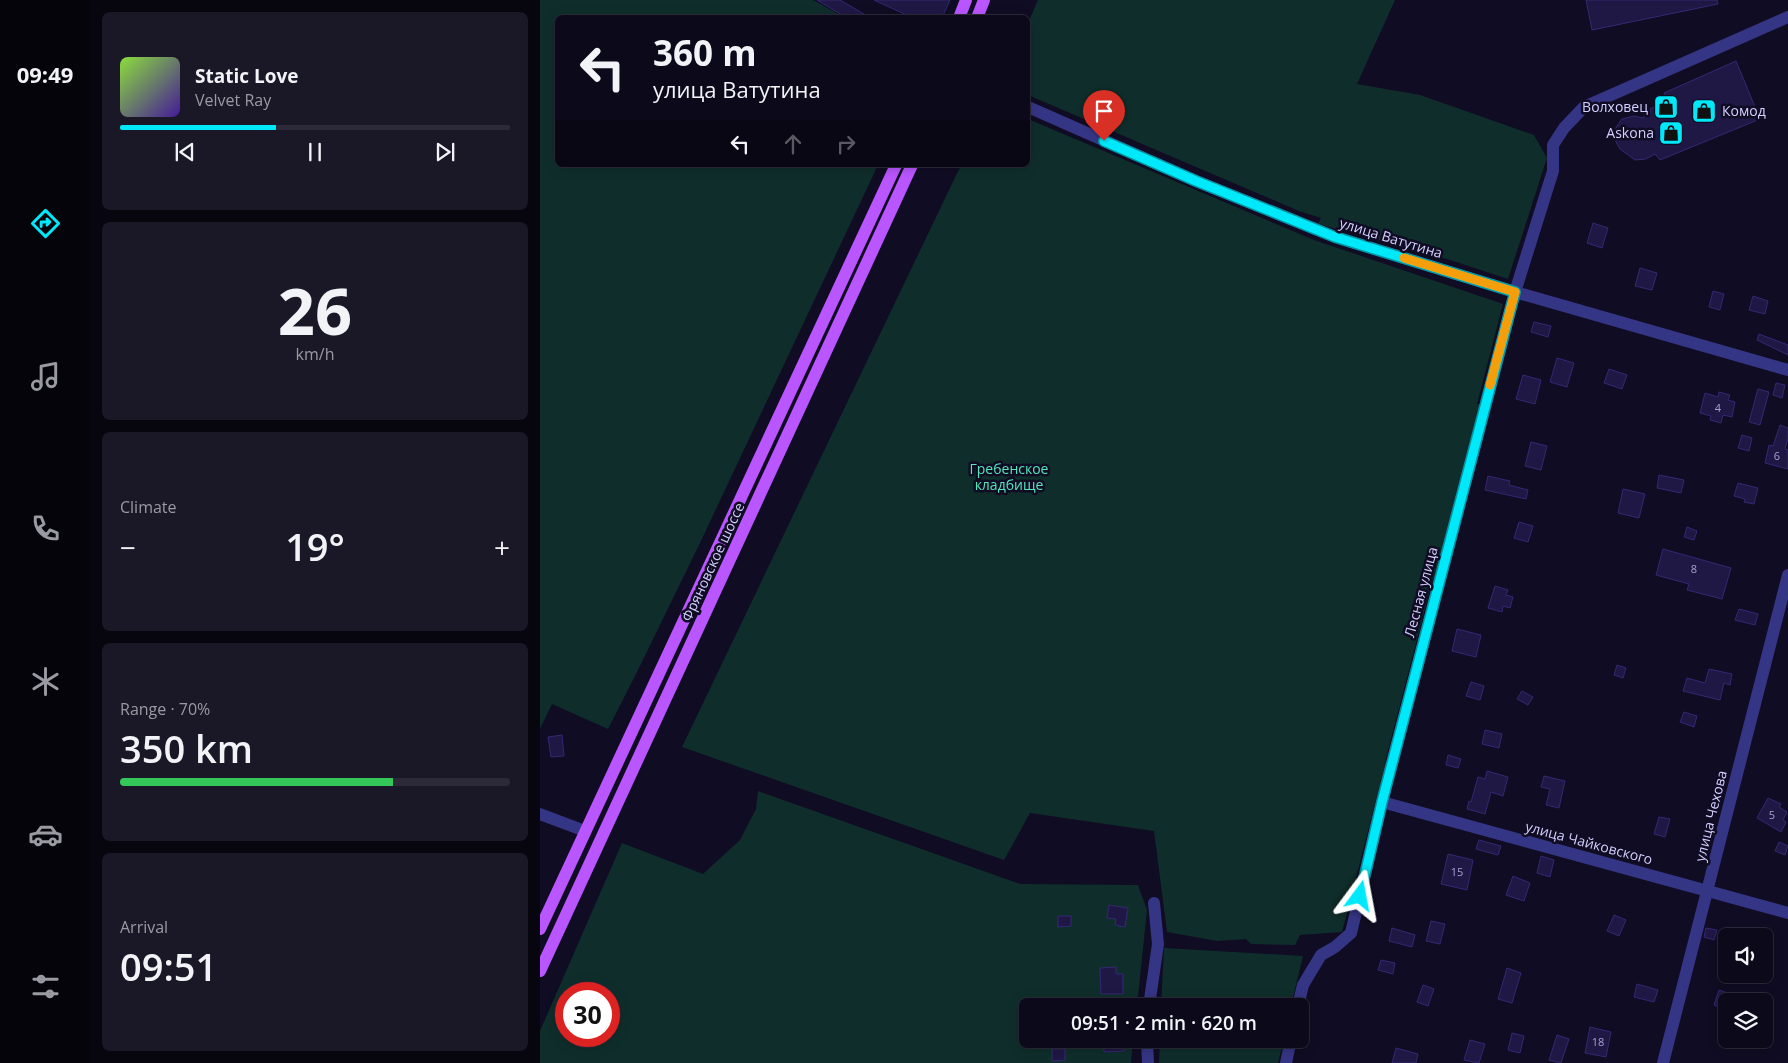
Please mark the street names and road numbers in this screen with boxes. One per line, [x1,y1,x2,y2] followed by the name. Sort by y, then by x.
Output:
[1337,213,1445,262] street label: улица Ватутина
[677,499,748,624] street label: Фряновское шоссе
[1399,545,1442,639] street label: Лесная улица
[1690,768,1731,863] street label: улица Чехова
[1523,816,1655,869] street label: улица Чайковского

